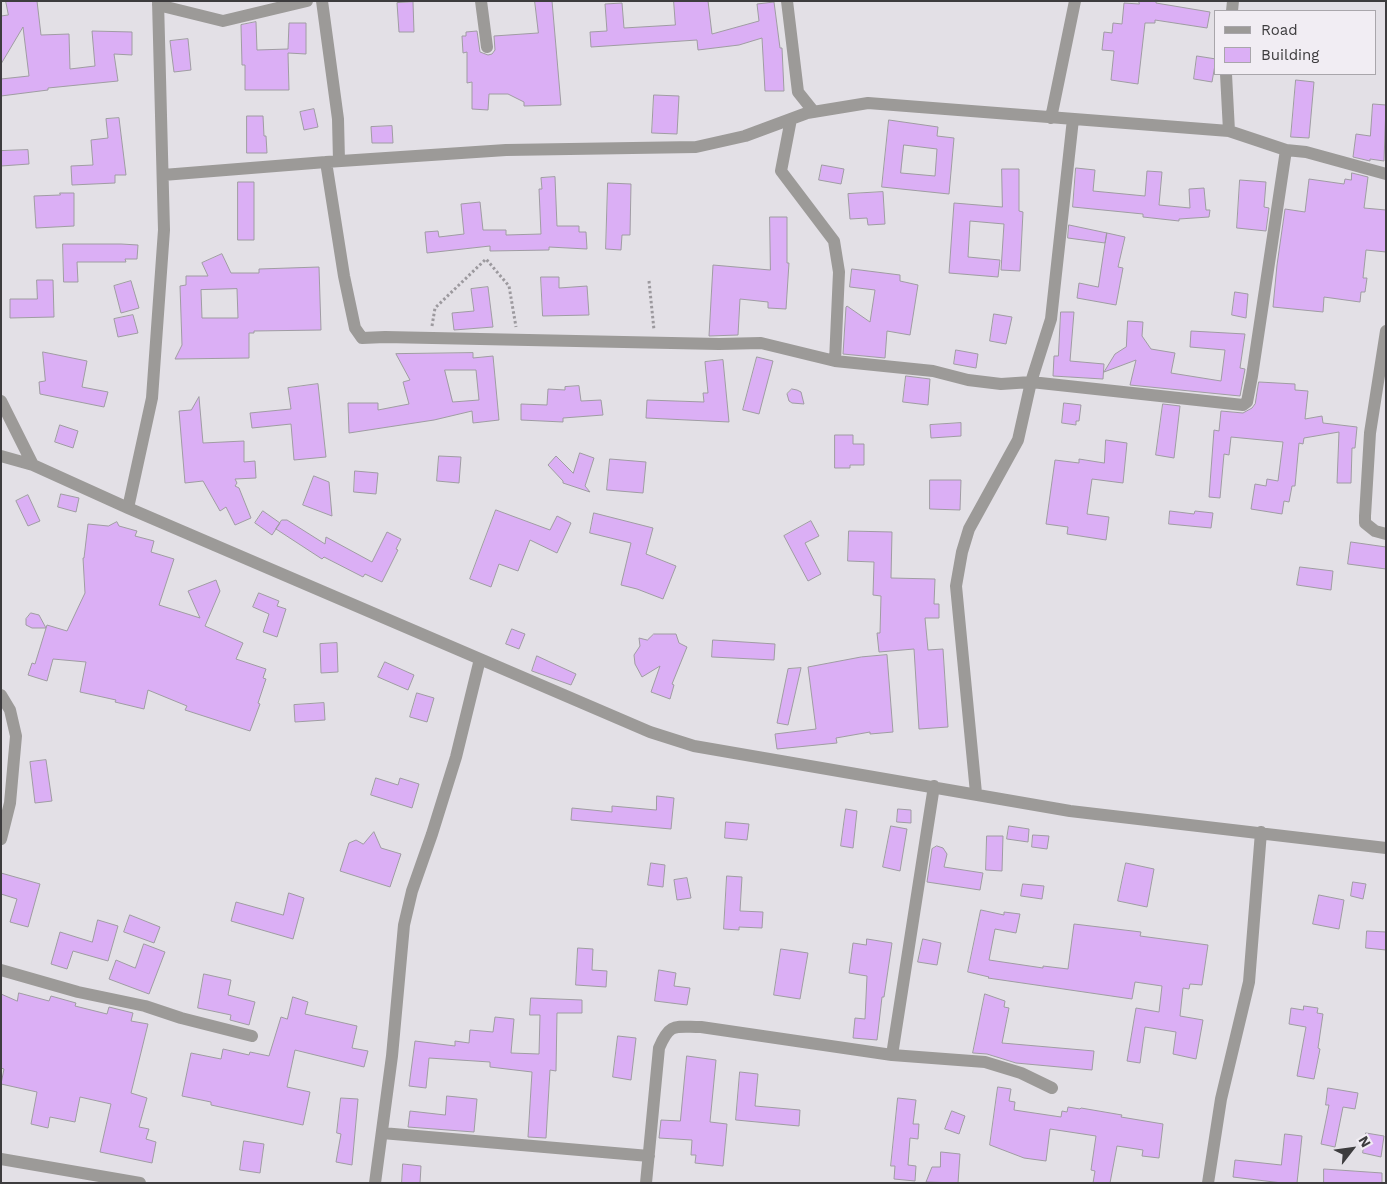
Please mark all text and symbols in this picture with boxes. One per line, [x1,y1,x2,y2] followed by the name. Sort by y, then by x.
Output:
[1214,10,1377,75] legend
[1261,21,1298,39] text: Road
[1261,46,1319,64] text: Building
[1327,1124,1377,1174] north arrow
[1355,1133,1375,1150] text: N

